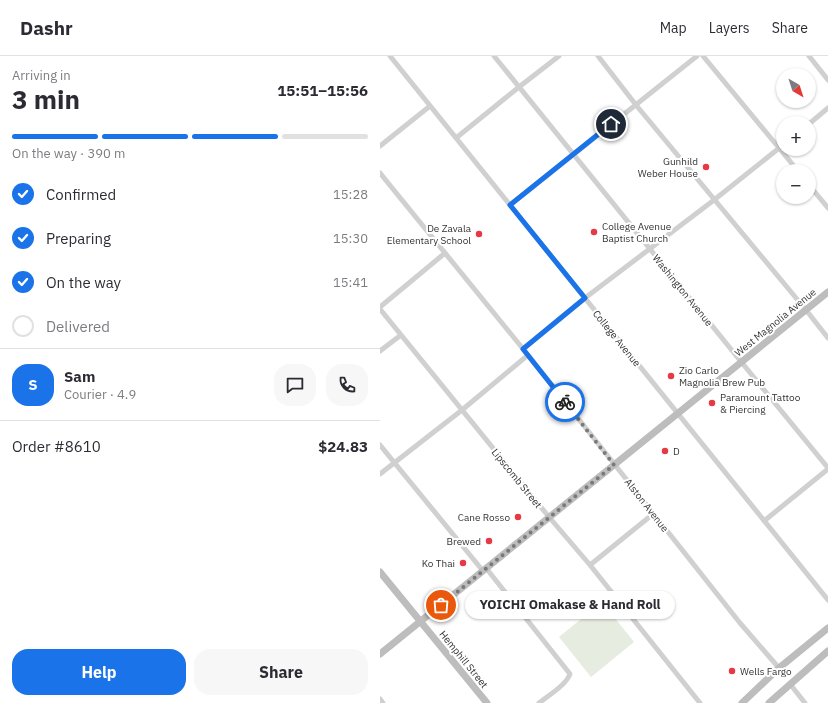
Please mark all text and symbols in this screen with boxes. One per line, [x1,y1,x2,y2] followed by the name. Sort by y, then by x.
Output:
[20,16,73,40] text: Dashr
[660,19,687,37] text: Map
[709,19,750,37] text: Layers
[772,19,808,37] text: Share
[12,67,71,84] text: Arriving in
[776,68,816,108] north arrow
[776,68,816,204] map controls
[277,81,368,100] text: 15:51–15:56
[12,82,80,116] text: 3 min
[594,107,628,141] pin
[600,113,622,135] icon: home
[776,116,816,156] button: +
[12,145,125,162] text: On the way · 390 m
[638,155,699,180] place label: Gunhild Weber House
[701,162,711,172] marker: Gunhild Weber House
[776,164,816,204] button: −
[12,183,34,205] icon: check
[46,185,116,204] text: Confirmed
[333,186,368,203] text: 15:28
[602,220,672,245] place label: College Avenue Baptist Church
[387,222,472,247] place label: De Zavala Elementary School
[12,227,34,249] icon: check
[589,227,599,237] marker: College Avenue Baptist Church
[46,229,111,248] text: Preparing
[474,229,484,239] marker: De Zavala Elementary School
[333,230,368,247] text: 15:30
[650,252,716,329] street label: Washington Avenue
[12,271,34,293] icon: check
[46,273,121,292] text: On the way
[333,274,368,291] text: 15:41
[732,285,819,359] street label: West Magnolia Avenue
[590,307,644,370] street label: College Avenue
[46,317,110,336] text: Delivered
[274,364,316,406] button: chat
[326,364,368,406] button: phone
[679,364,765,389] place label: Zio Carlo Magnolia Brew Pub
[64,367,95,386] text: Sam
[666,371,676,381] marker: Zio Carlo Magnolia Brew Pub
[28,375,38,394] text: S
[545,382,585,422] courier
[64,386,136,403] text: Courier · 4.9
[554,391,576,413] icon: bike
[720,391,801,416] place label: Paramount Tattoo & Piercing
[707,398,717,408] marker: Paramount Tattoo & Piercing
[12,437,101,456] text: Order #8610
[318,437,368,456] text: $24.83
[673,445,680,458] place label: D
[489,446,545,511] street label: Lipscomb Street
[660,446,670,456] marker: D
[622,476,672,535] street label: Alston Avenue
[458,511,510,524] place label: Cane Rosso
[513,512,523,522] marker: Cane Rosso
[446,535,481,548] place label: Brewed
[484,536,494,546] marker: Brewed
[422,557,455,570] place label: Ko Thai
[458,558,468,568] marker: Ko Thai
[424,588,458,622] pin
[465,591,675,619] callout: YOICHI Omakase & Hand Roll
[430,594,452,616] icon: bag
[479,596,661,613] text: YOICHI Omakase & Hand Roll
[436,628,491,691] street label: Hemphill Street
[12,649,186,695] button: Help
[194,649,368,695] button: Share
[740,665,792,678] place label: Wells Fargo
[727,666,737,676] marker: Wells Fargo

